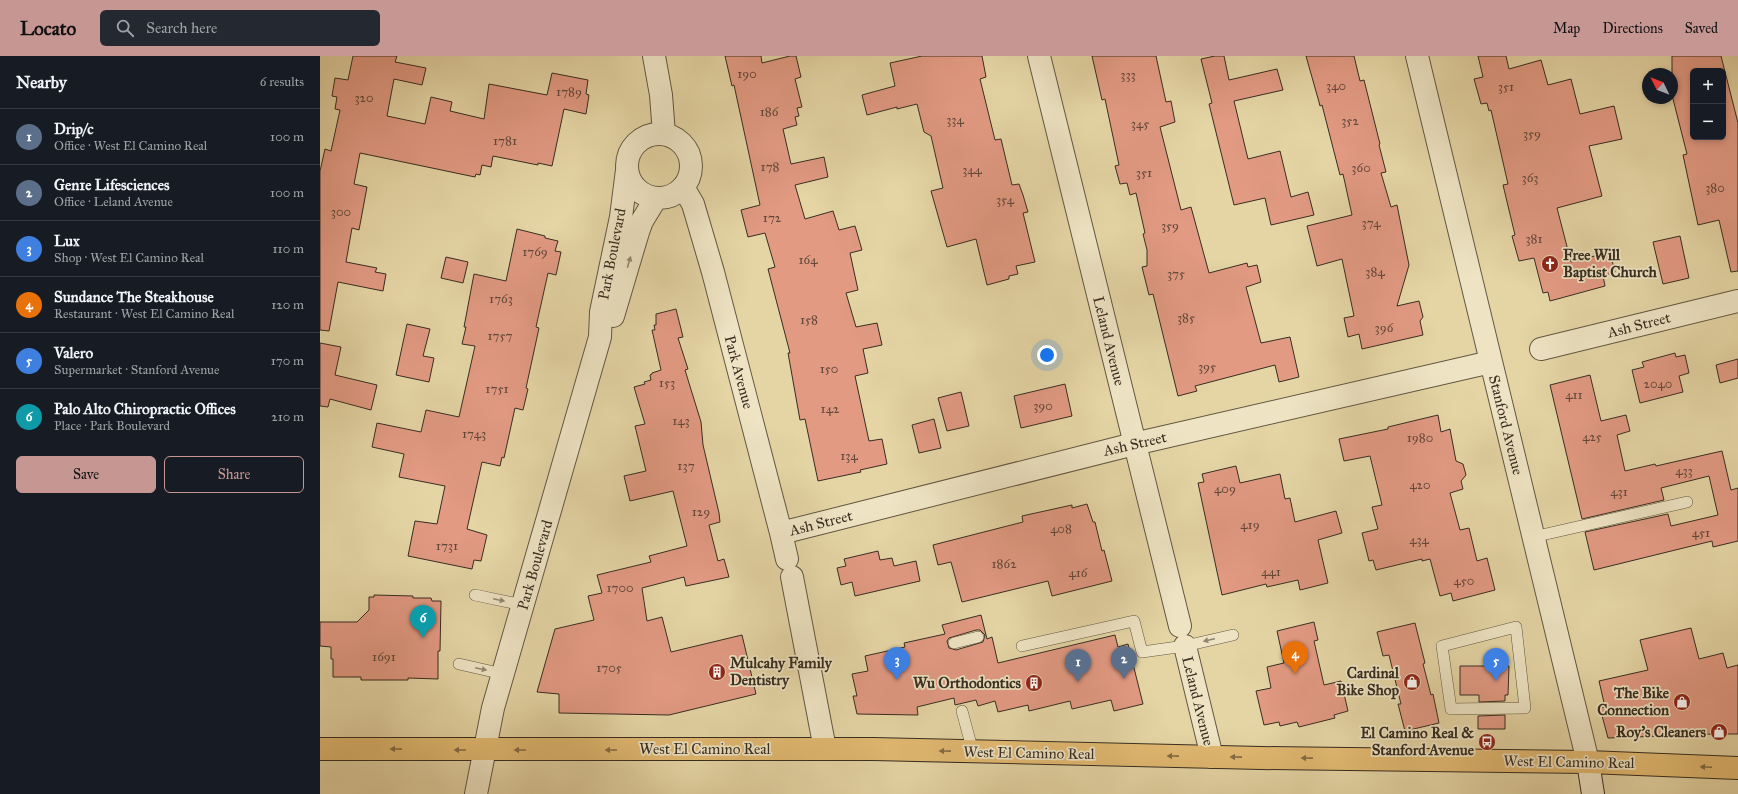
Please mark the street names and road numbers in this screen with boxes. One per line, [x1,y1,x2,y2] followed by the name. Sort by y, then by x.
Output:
[594,206,630,301] street label: Park Boulevard
[1089,294,1129,388] street label: Leland Avenue
[1605,308,1673,342] street label: Ash Street
[721,333,757,411] street label: Park Avenue
[1485,373,1527,477] street label: Stanford Avenue
[1101,428,1169,460] street label: Ash Street
[787,506,855,540] street label: Ash Street
[514,518,557,612] street label: Park Boulevard
[1178,654,1218,748] street label: Leland Avenue
[639,740,772,758] street label: West El Camino Real
[963,743,1096,763] street label: West El Camino Real
[1503,752,1636,772] street label: West El Camino Real

